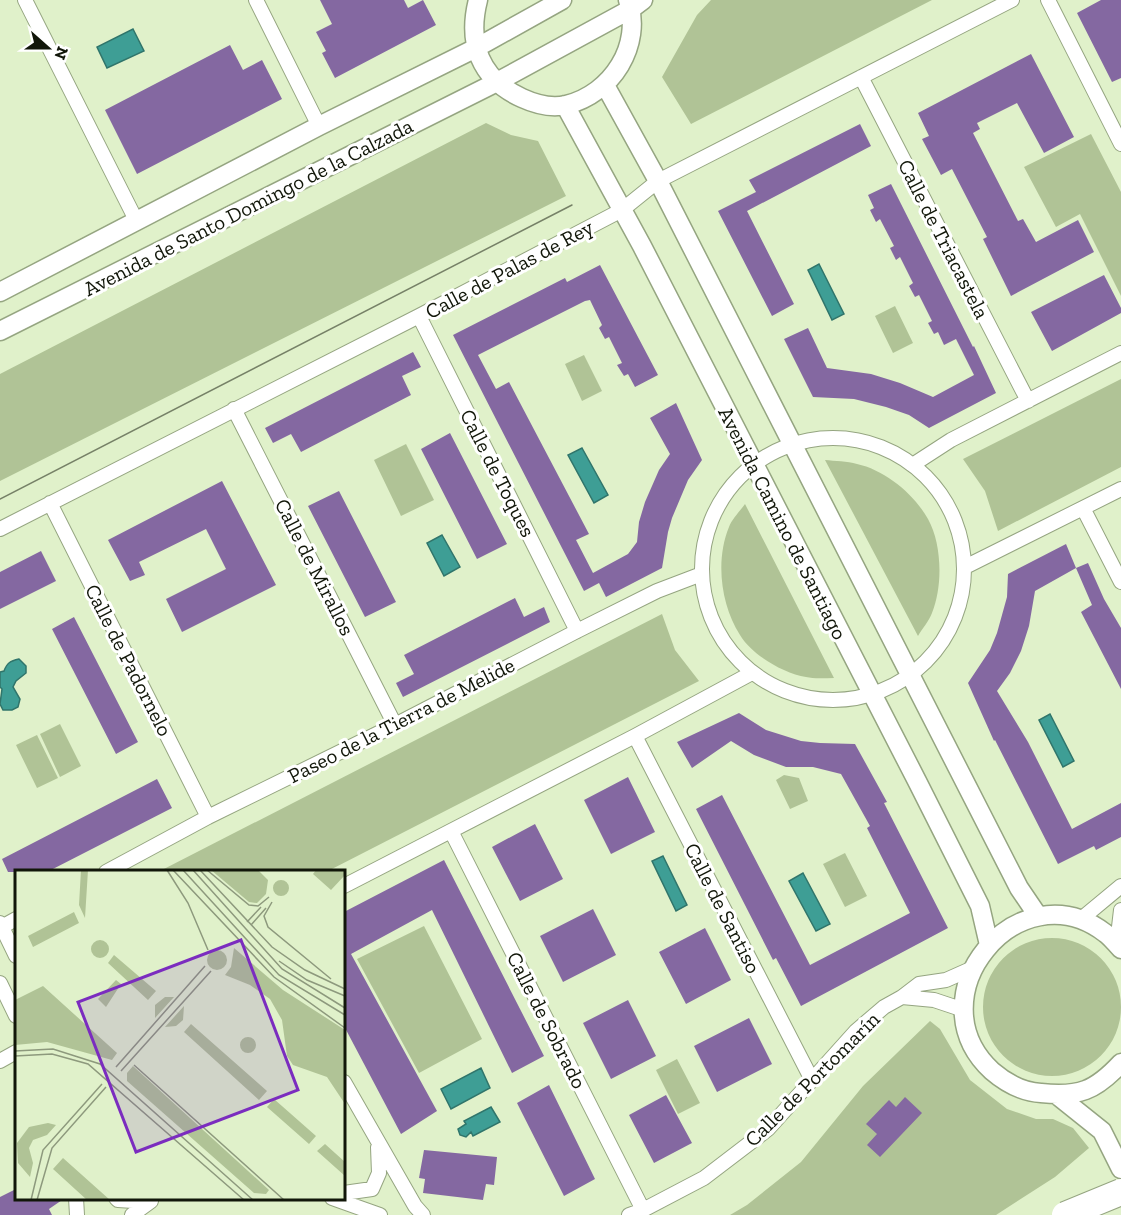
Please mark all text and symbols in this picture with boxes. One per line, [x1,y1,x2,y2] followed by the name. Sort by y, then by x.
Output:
[18,18,78,78] north arrow
[50,44,73,62] text: N
[79,113,417,301] street label: Avenida de Santo Domingo de la Calzada
[893,155,995,323] street label: Calle de Triacastela
[421,214,597,324] street label: Calle de Palas de Rey
[713,402,853,644] street label: Avenida Camino de Santiago
[455,405,541,541] street label: Calle de Toques
[270,494,360,640] street label: Calle de Mirallos
[80,580,178,740] street label: Calle de Padornelo
[283,652,519,788] street label: Paseo de la Tierra de Melide
[679,839,767,977] street label: Calle de Santiso
[15,870,345,1200] inset map
[502,947,592,1093] street label: Calle de Sobrado
[739,1006,885,1152] street label: Calle de Portomarín

